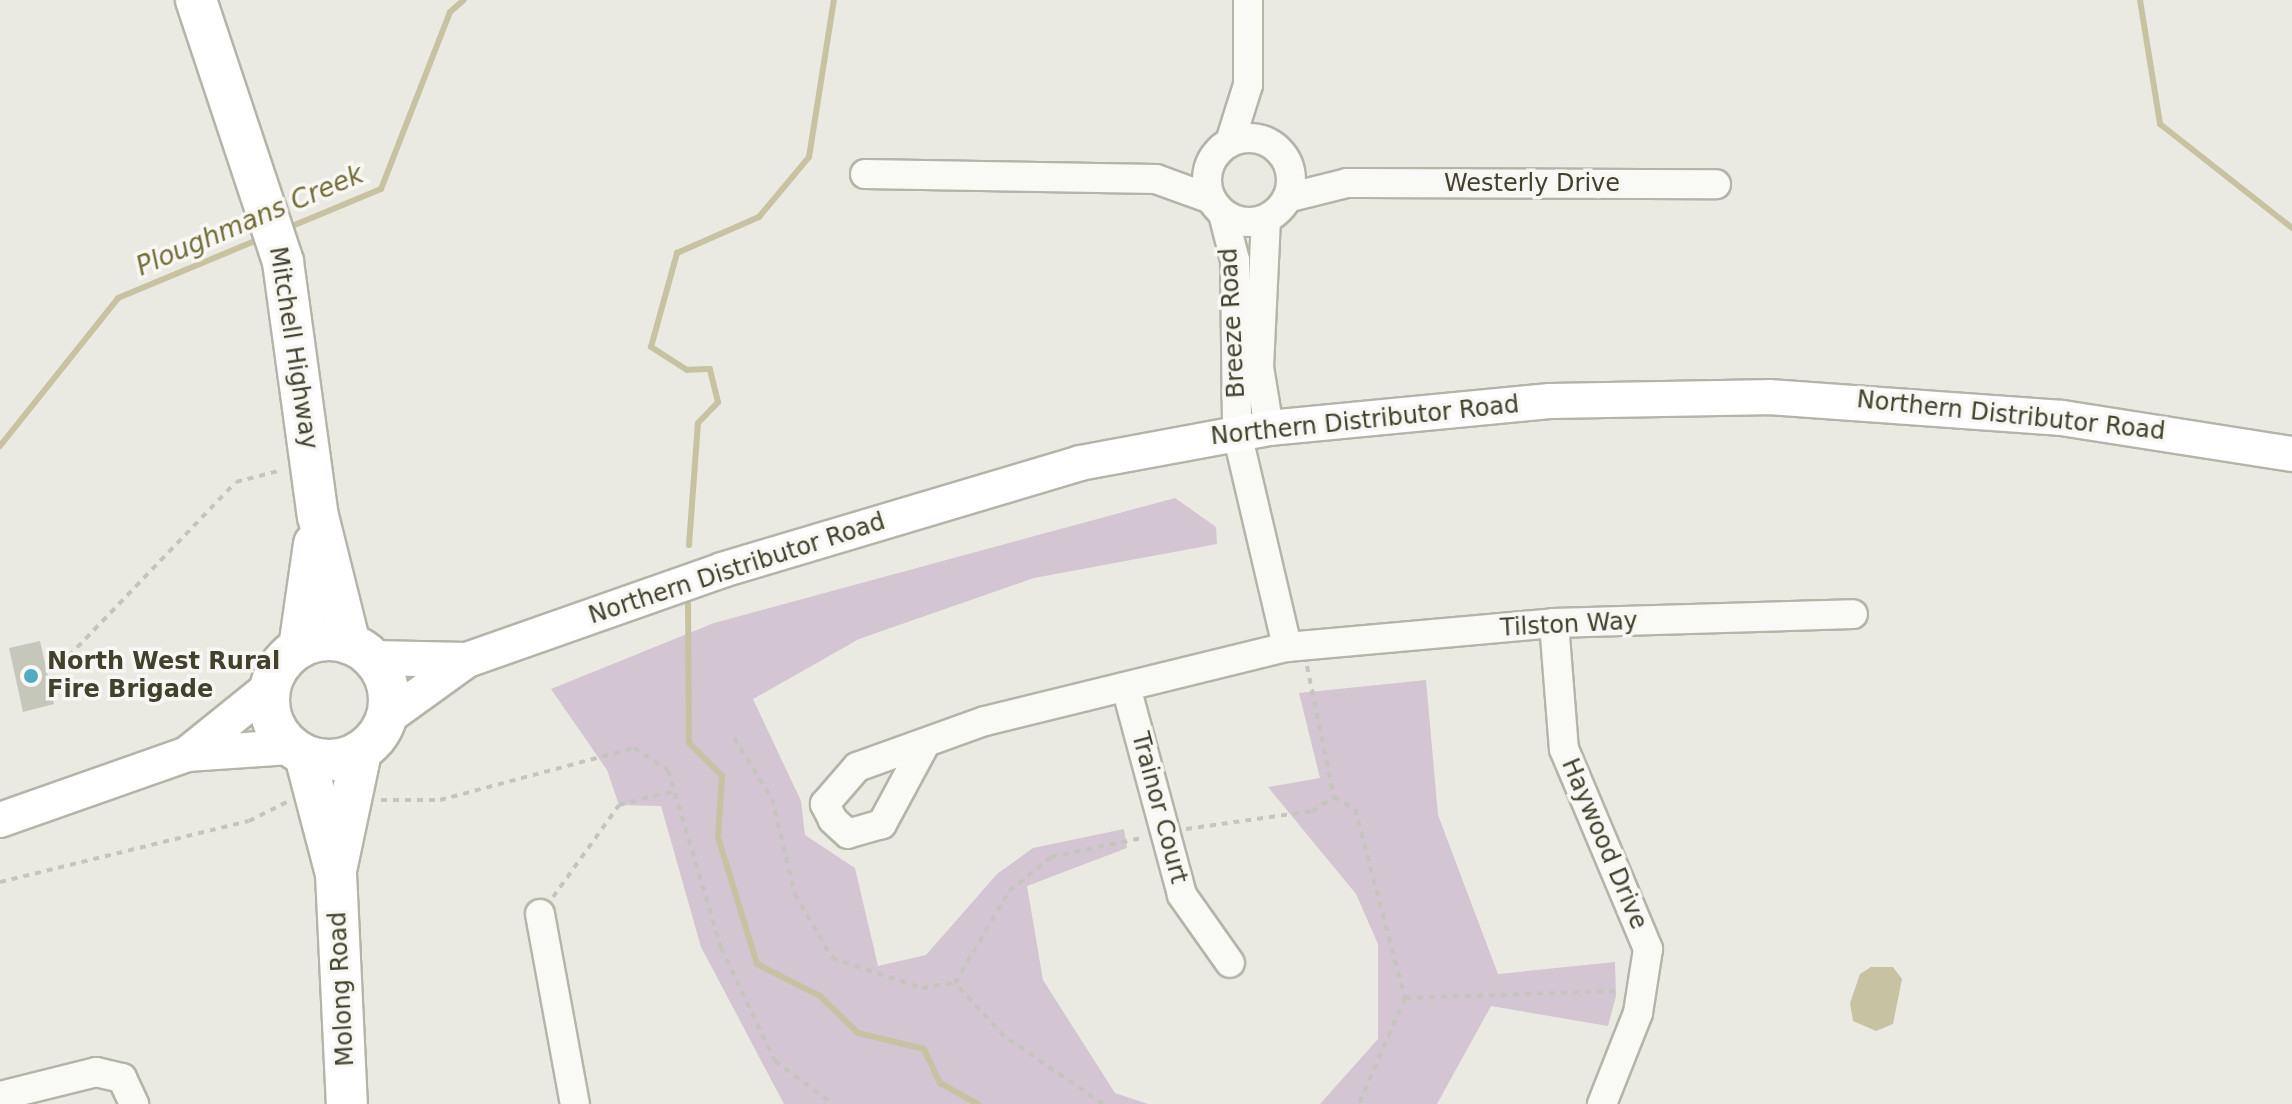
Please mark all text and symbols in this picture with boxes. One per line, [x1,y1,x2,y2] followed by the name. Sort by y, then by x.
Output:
[132,159,368,283] water label: Ploughmans Creek
[1444,170,1620,198] street label: Westerly Drive
[263,245,323,451] street label: Mitchell Highway
[1215,247,1251,399] street label: Breeze Road
[1855,385,2167,447] street label: Northern Distributor Road
[1209,390,1521,452] street label: Northern Distributor Road
[585,507,889,631] street label: Northern Distributor Road
[1499,607,1639,643] street label: Tilston Way
[47,648,280,704] place label: North West Rural Fire Brigade
[22,667,40,685] marker: North West Rural Fire Brigade
[1125,729,1193,887] street label: Trainor Court
[1555,754,1653,934] street label: Haywood Drive
[324,911,360,1067] street label: Molong Road

